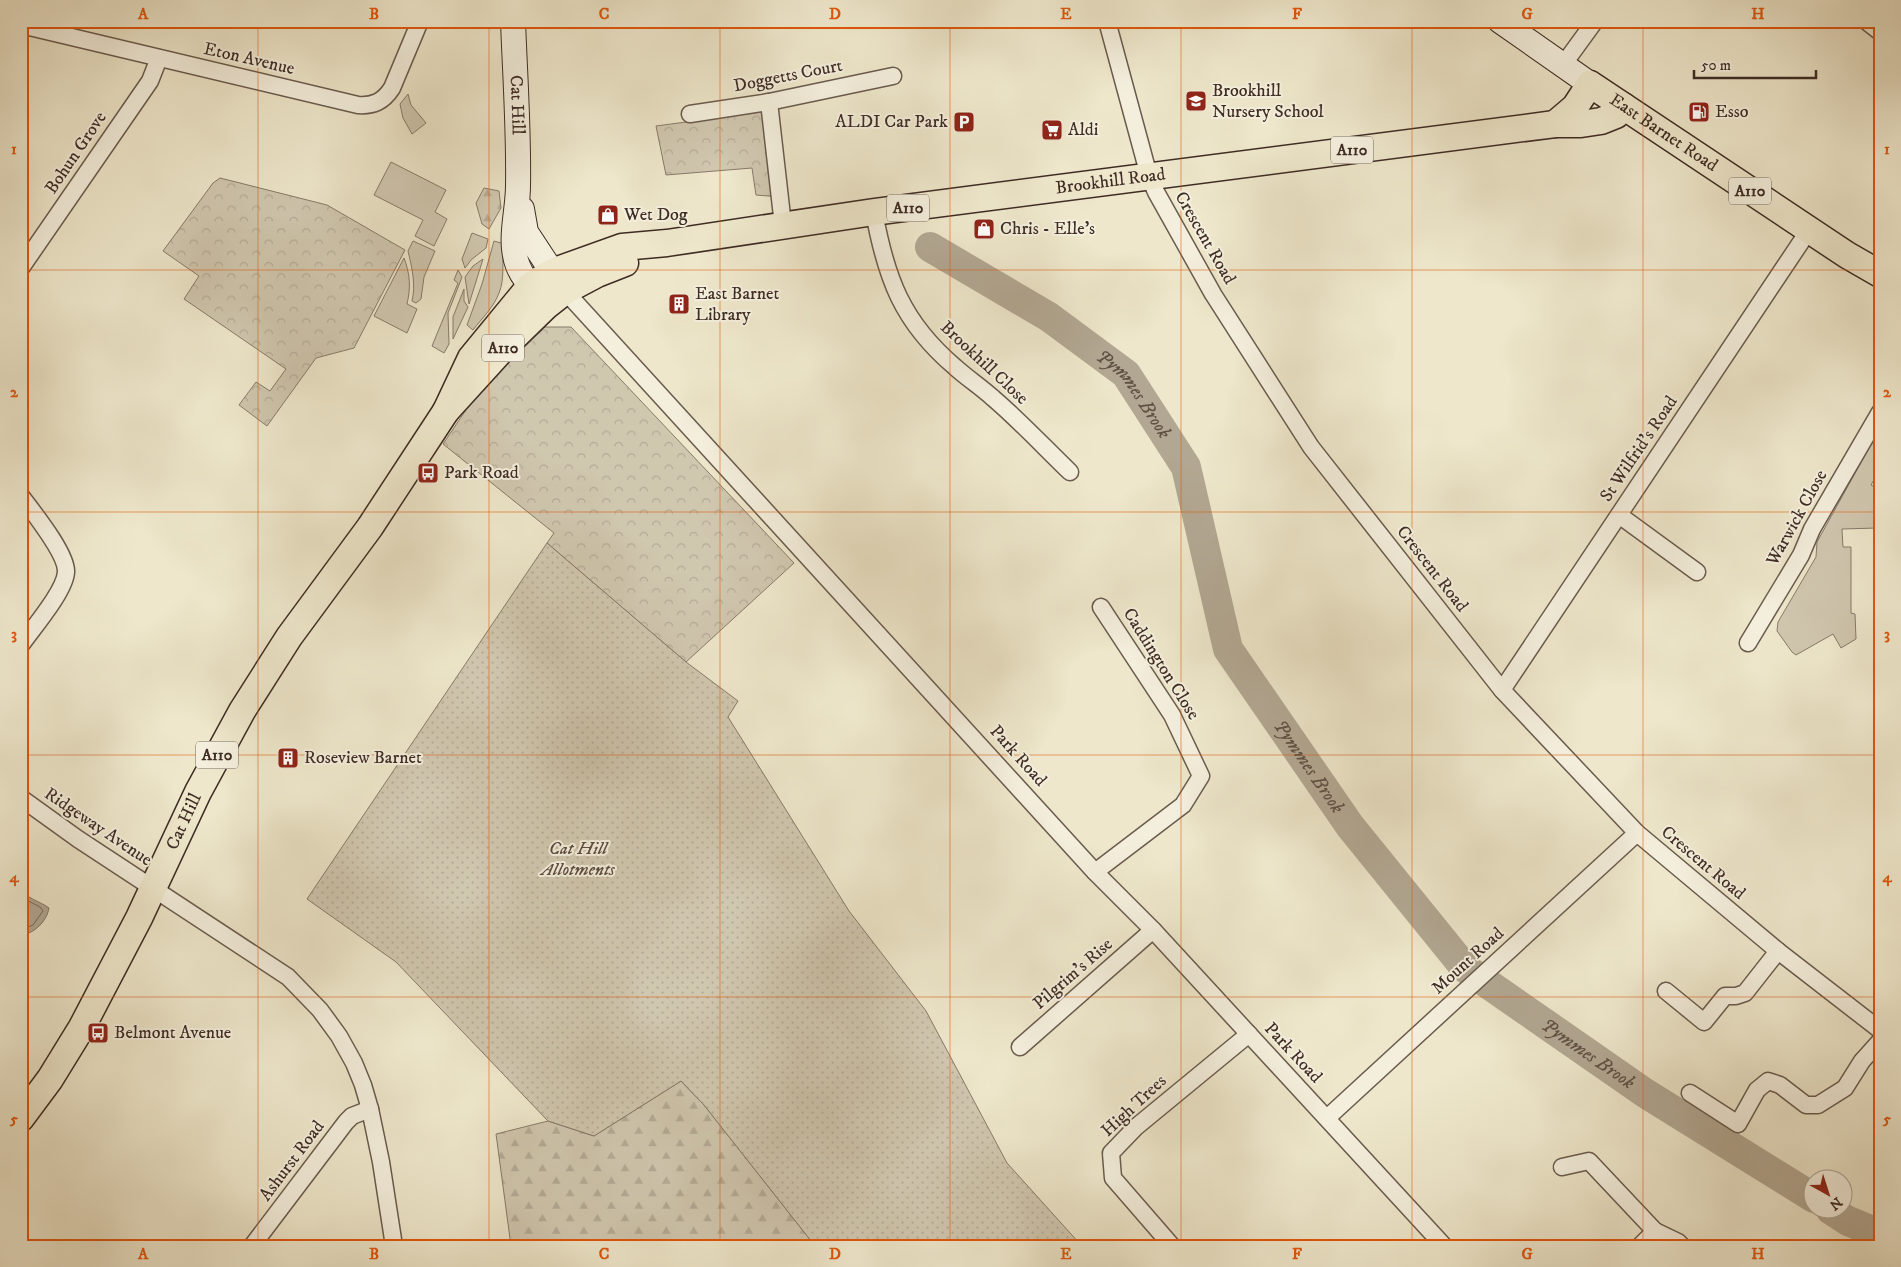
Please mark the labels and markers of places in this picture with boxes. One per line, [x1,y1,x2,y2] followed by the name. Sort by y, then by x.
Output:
[1212,80,1324,123] place label: Brookhill Nursery School
[1184,89,1208,113] school or university icon: Brookhill Nursery School
[1687,100,1711,124] fuel station icon: Esso
[1715,101,1749,123] place label: Esso
[952,110,976,134] parking icon: ALDI Car Park
[835,111,948,133] place label: ALDI Car Park
[1040,118,1064,142] supermarket icon: Aldi
[1068,119,1099,141] place label: Aldi
[596,203,620,227] shop icon: Wet Dog
[623,204,688,226] place label: Wet Dog
[972,217,996,241] shop icon: Chris - Elle's
[1000,218,1095,240] place label: Chris - Elle's
[695,283,780,326] place label: East Barnet Library
[667,292,691,316] building icon: East Barnet Library
[416,461,440,485] bus stop icon: Park Road
[444,462,519,484] place label: Park Road
[276,746,300,770] building icon: Roseview Barnet
[304,747,422,769] place label: Roseview Barnet
[86,1021,110,1045] bus stop icon: Belmont Avenue
[114,1022,231,1044] place label: Belmont Avenue

